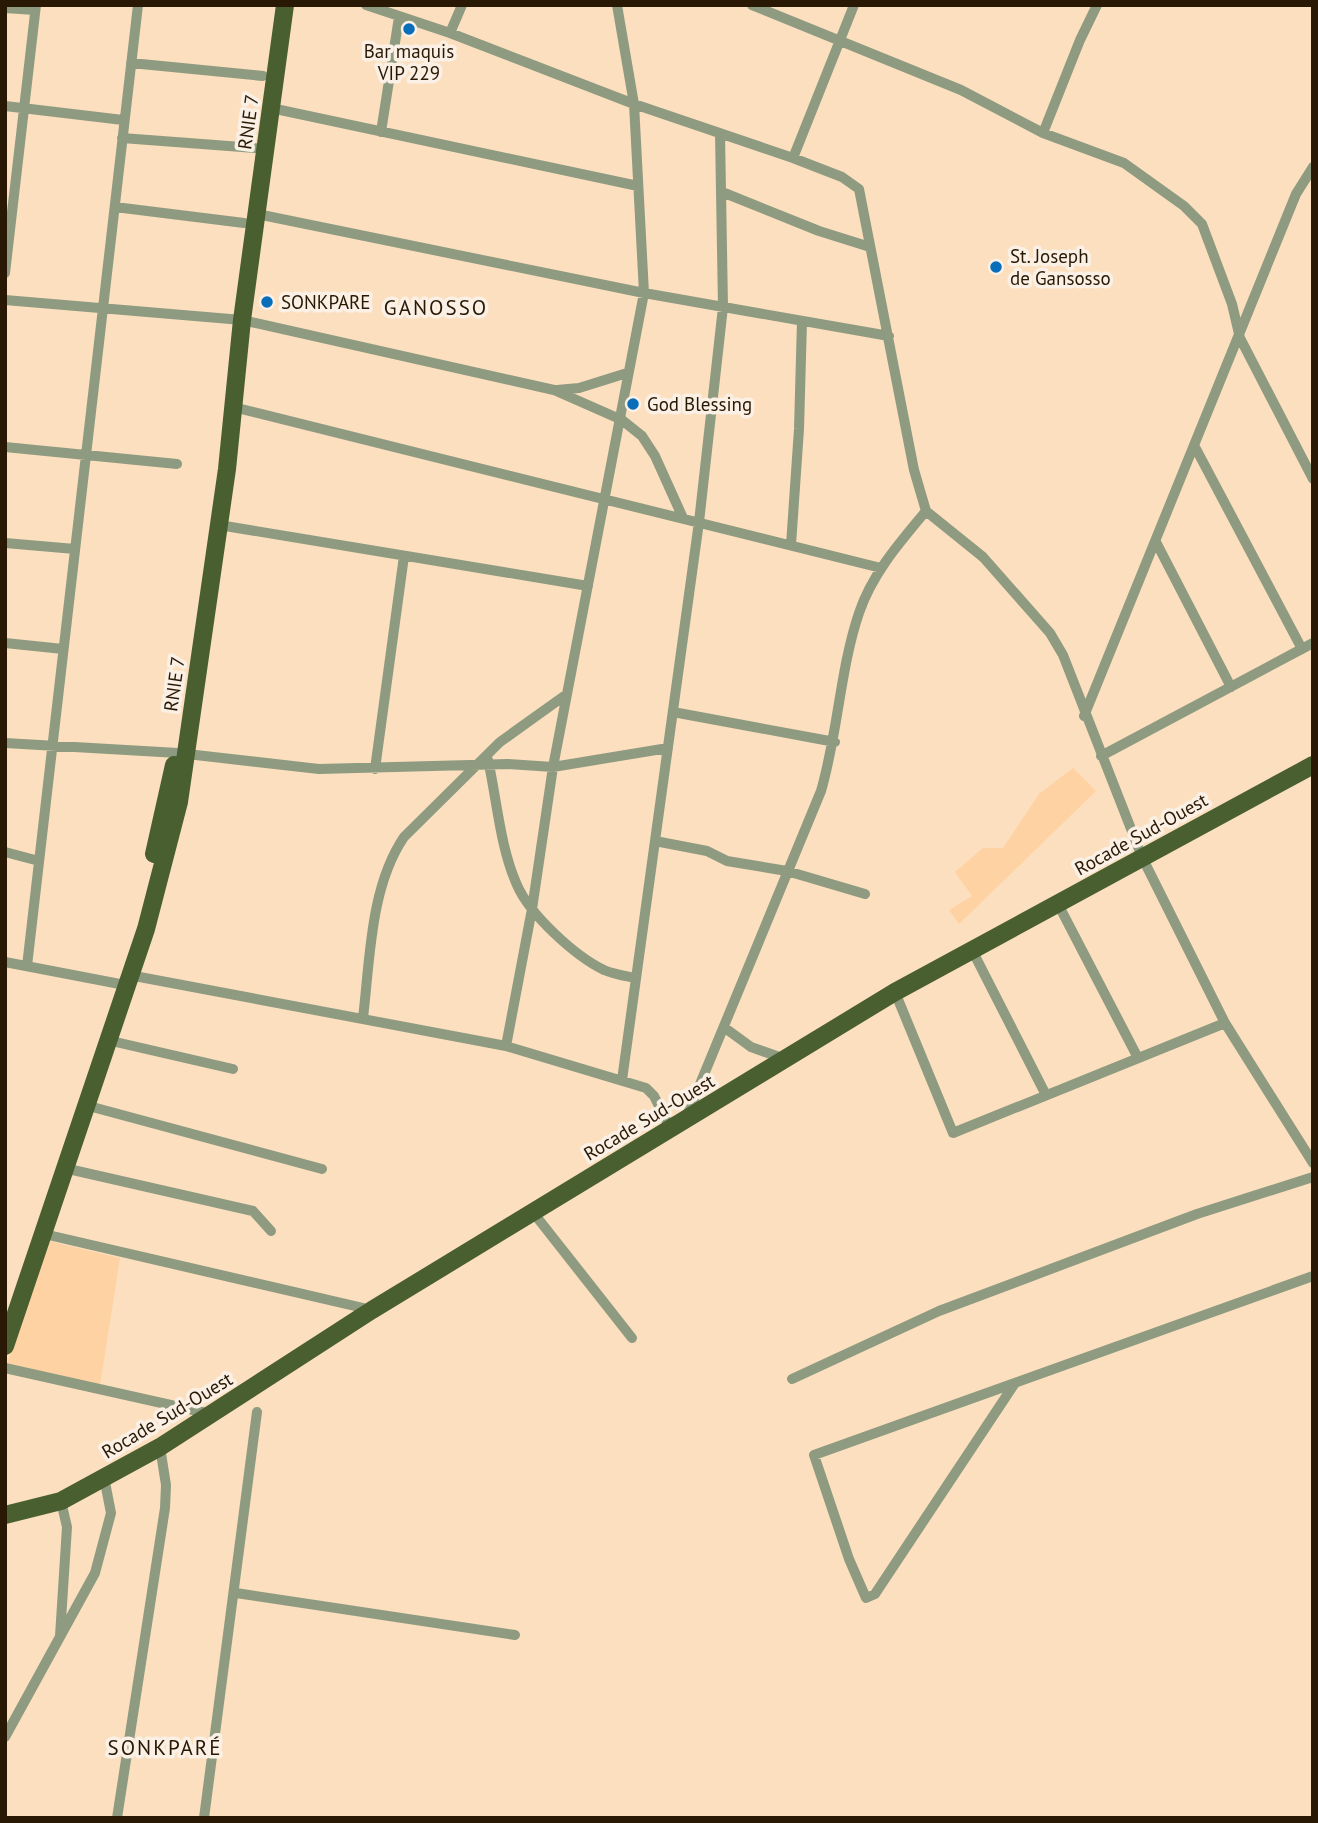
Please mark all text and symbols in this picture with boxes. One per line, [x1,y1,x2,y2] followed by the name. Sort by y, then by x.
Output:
[401,21,417,37] marker: Bar maquis VIP 229
[364,39,454,85] place label: Bar maquis VIP 229
[232,93,264,151] street label: RNIE 7
[1010,244,1111,290] place label: St. Joseph de Gansosso
[988,259,1004,275] marker: St. Joseph de Gansosso
[281,290,371,314] place label: SONKPARE
[259,294,275,310] marker: SONKPARE
[384,294,488,321] district label: GANOSSO
[647,392,752,416] place label: God Blessing
[625,396,641,412] marker: God Blessing
[158,655,190,713] street label: RNIE 7
[1070,787,1212,880] street label: Rocade Sud-Ouest
[579,1068,719,1165] street label: Rocade Sud-Ouest
[97,1366,237,1463] street label: Rocade Sud-Ouest
[108,1734,222,1761] district label: SONKPARÉ

